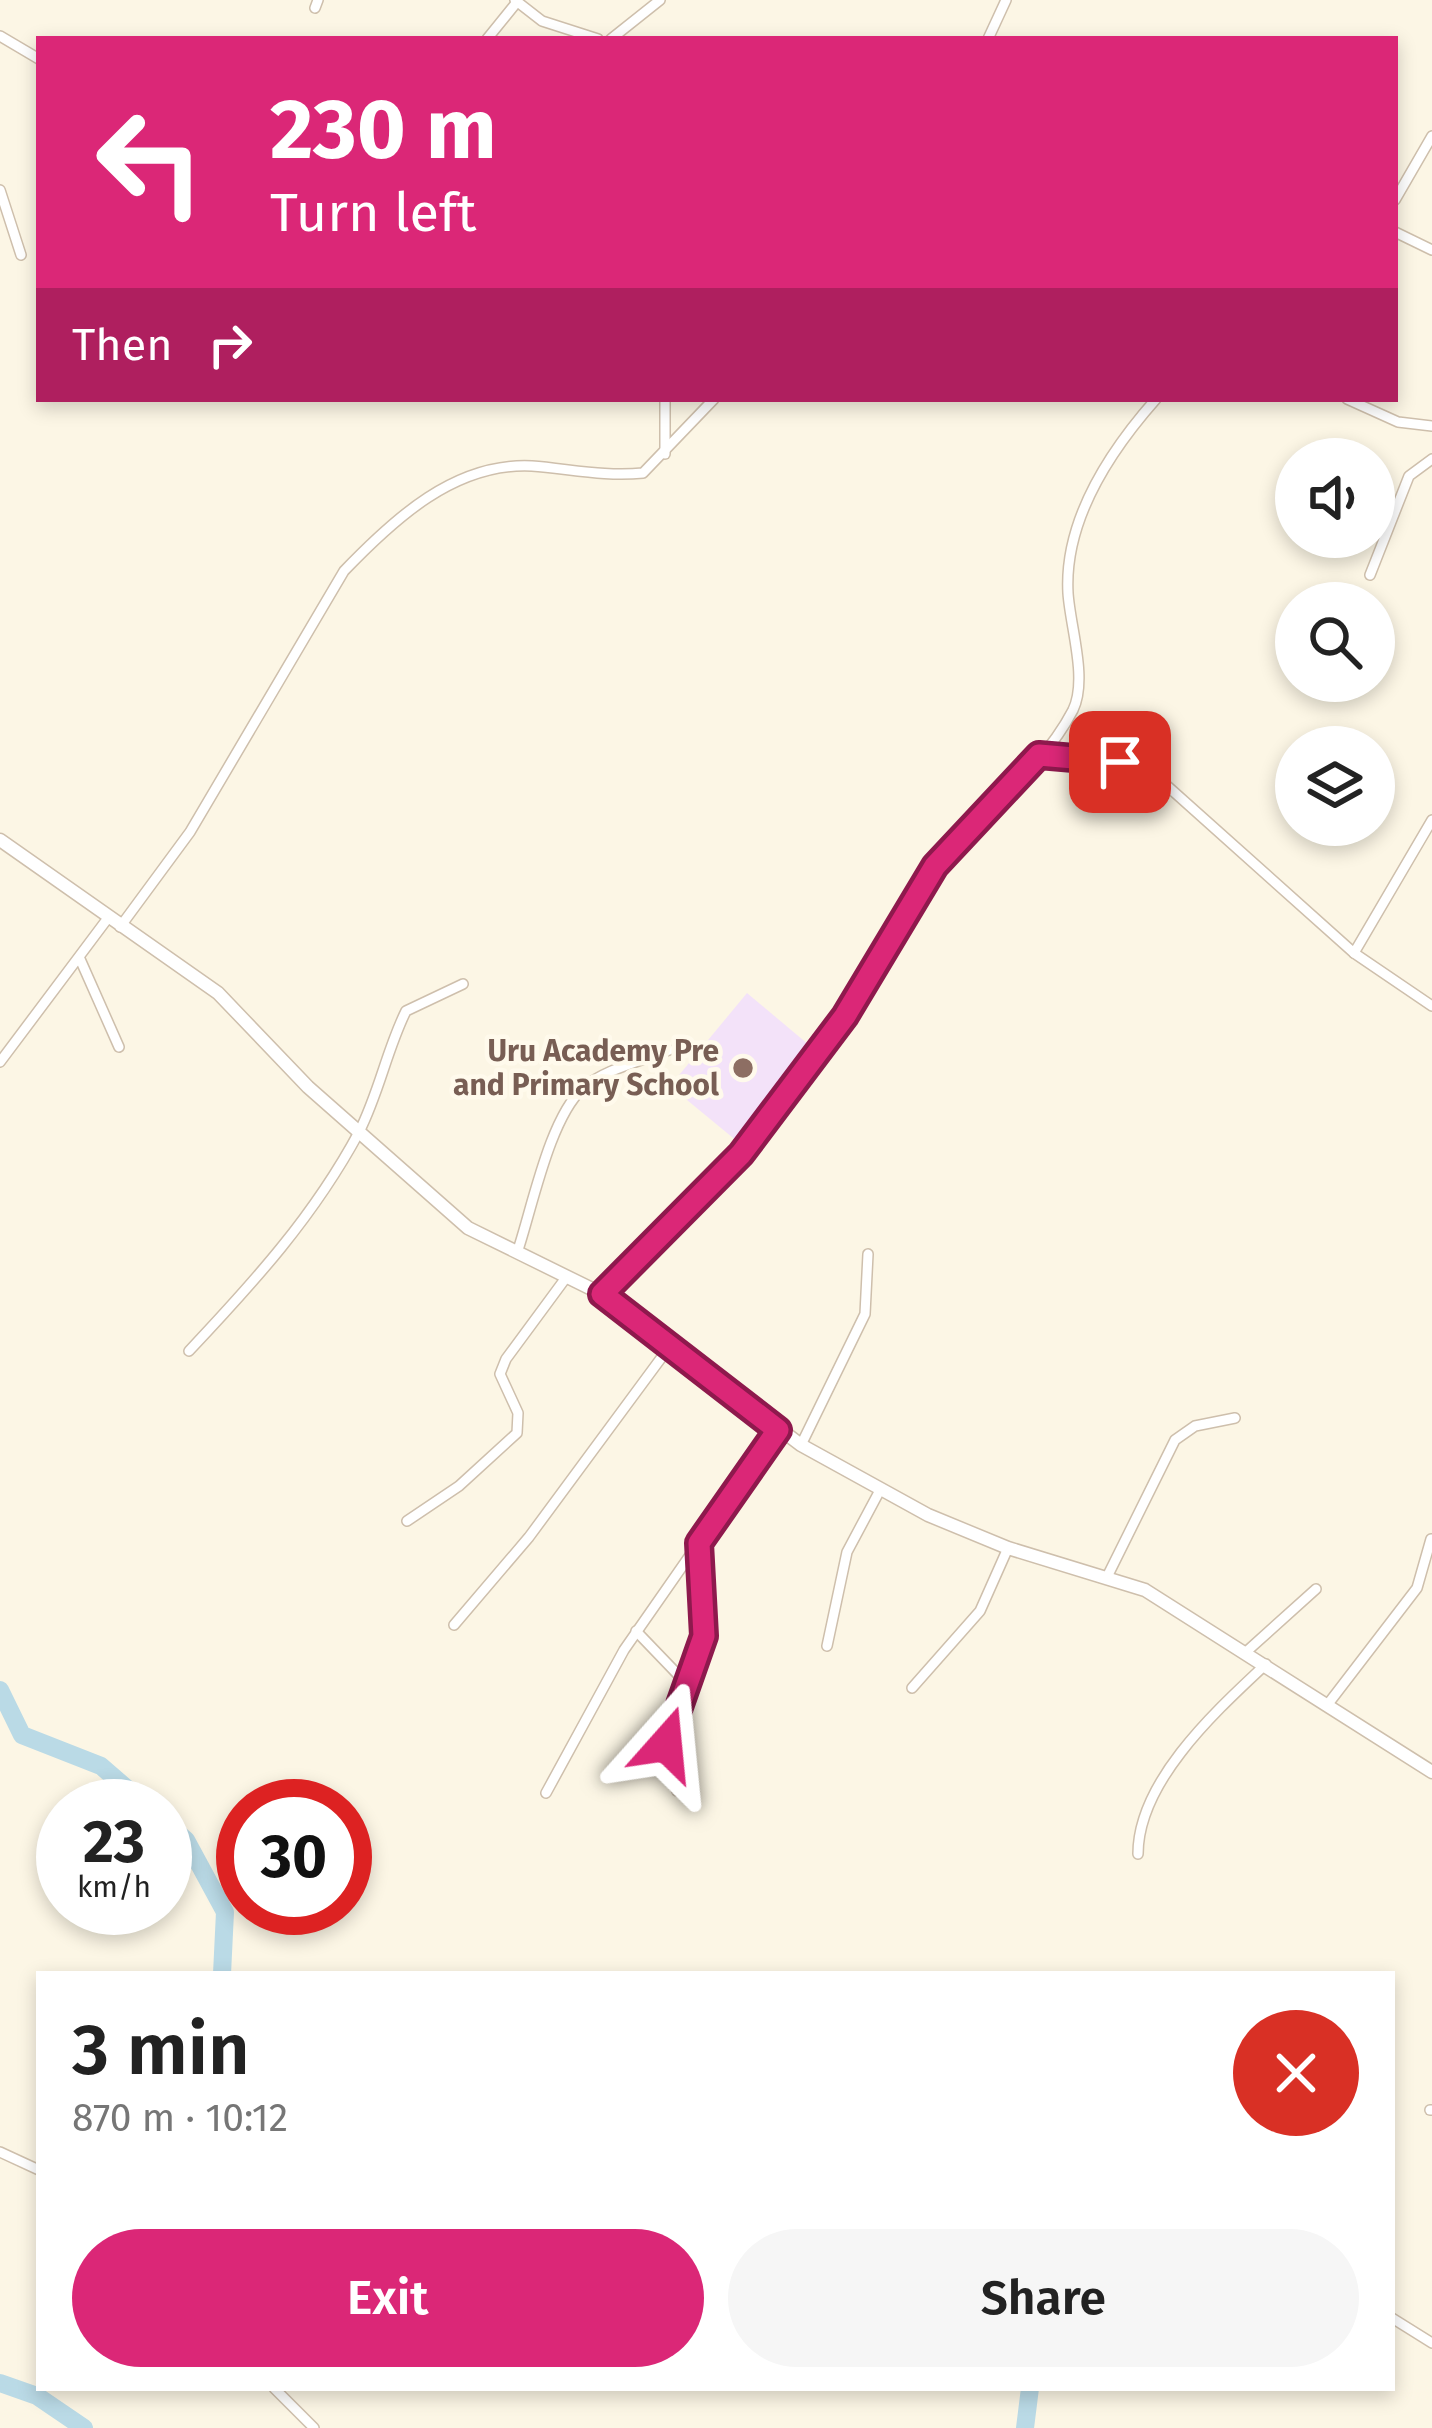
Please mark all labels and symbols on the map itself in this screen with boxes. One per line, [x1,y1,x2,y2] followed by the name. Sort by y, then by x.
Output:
[1069,711,1171,813] pin
[453,1033,719,1103] place label: Uru Academy Pre and Primary School
[730,1055,756,1081] marker: Uru Academy Pre and Primary School
[603,1681,729,1807] position arrow
[216,1779,372,1935] speed limit sign: 30

